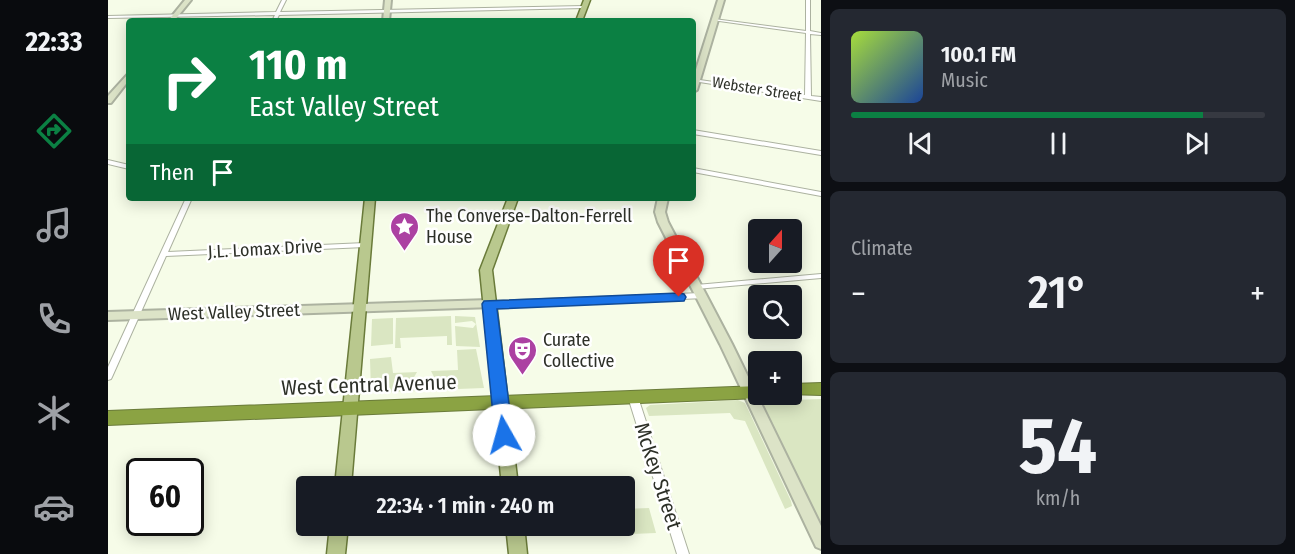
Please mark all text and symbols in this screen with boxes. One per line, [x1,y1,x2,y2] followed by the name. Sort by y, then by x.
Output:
[25,26,83,58] text: 22:33
[249,40,348,90] text: 110 m
[941,41,1016,68] text: 100.1 FM
[150,42,228,120] icon: right
[941,68,988,92] text: Music
[711,73,803,105] street label: Webster Street
[249,91,439,123] text: East Valley Street
[33,110,75,152] icon: directions
[904,127,937,160] icon: previous
[1042,127,1075,160] icon: pause
[1180,127,1213,160] icon: next
[206,156,239,189] icon: arrive
[150,159,194,186] text: Then
[33,204,75,246] icon: music
[426,205,632,248] place label: The Converse-Dalton-Ferrell House
[389,210,421,252] place icon: The Converse-Dalton-Ferrell House
[748,219,802,273] north arrow
[748,219,802,405] map controls
[207,235,323,263] street label: J.L. Lomax Drive
[653,235,704,297] pin
[851,236,913,260] text: Climate
[662,244,695,277] icon: arrive
[1028,266,1088,320] text: 21°
[851,274,866,314] text: −
[1250,274,1265,314] text: +
[748,285,802,339] button: search
[33,298,75,340] icon: phone
[168,299,300,325] street label: West Valley Street
[543,329,615,372] place label: Curate Collective
[506,334,538,376] theatre icon: Curate Collective
[748,351,802,405] button: +
[281,369,457,401] street label: West Central Avenue
[33,392,75,434] icon: climate
[1019,400,1097,494] text: 54
[472,403,536,467] position arrow
[628,419,688,533] street label: McKey Street
[126,458,204,536] speed limit sign: 60
[33,486,75,528] icon: car
[1036,486,1080,510] text: km/h
[377,492,554,519] text: 22:34 · 1 min · 240 m

